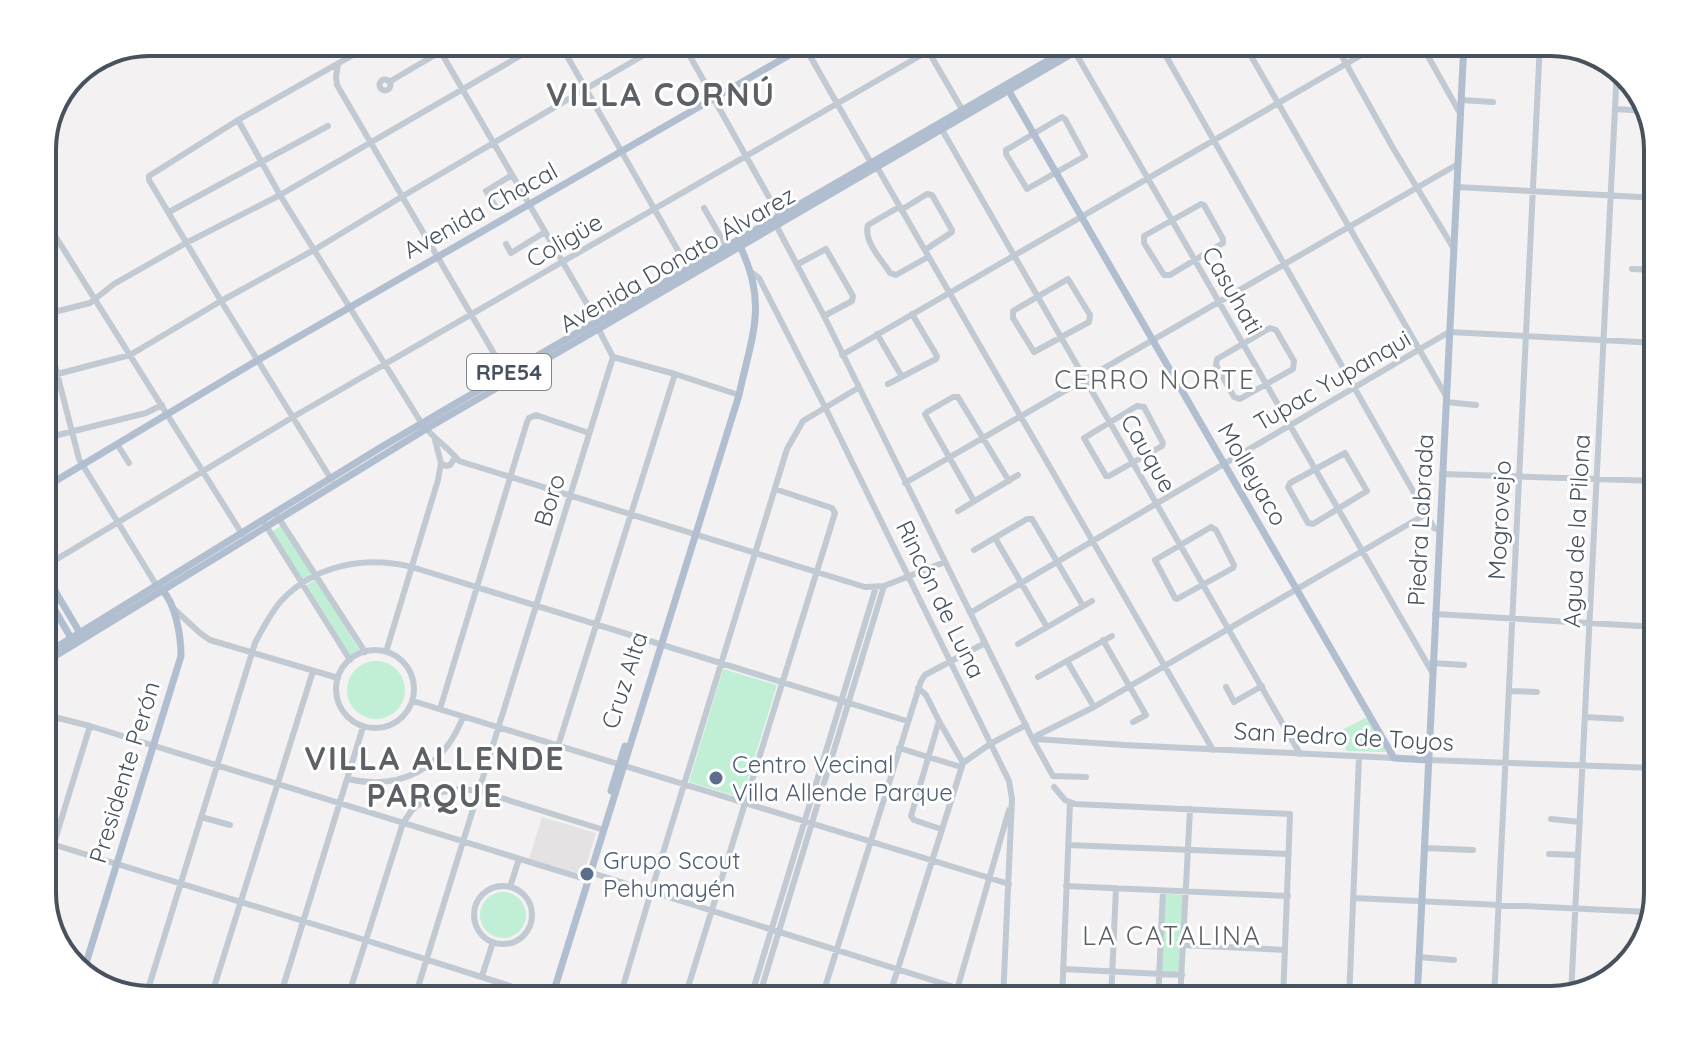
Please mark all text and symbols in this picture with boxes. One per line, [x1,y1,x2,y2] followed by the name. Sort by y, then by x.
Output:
[546,74,776,114] district label: VILLA CORNÚ
[398,155,562,265] street label: Avenida Chacal
[554,179,800,339] street label: Avenida Donato Álvarez
[521,206,607,274] street label: Coligüe
[1196,241,1270,339] street label: Casuhati
[1248,323,1416,437] street label: Tupac Yupanqui
[467,354,551,390] road number: RPE54
[1054,363,1256,396] district label: CERRO NORTE
[1115,409,1183,497] street label: Cauque
[1212,417,1294,531] street label: Molleyaco
[1401,433,1439,607] street label: Piedra Labrada
[1556,433,1596,629] street label: Agua de la Pilona
[1481,460,1517,580] street label: Mogrovejo
[527,470,571,530] street label: Boro
[890,515,992,683] street label: Rincón de Luna
[594,628,654,732] street label: Cruz Alta
[82,678,166,866] street label: Presidente Perón
[1233,715,1455,757] street label: San Pedro de Toyos
[304,738,566,815] district label: VILLA ALLENDE PARQUE
[732,749,953,807] place label: Centro Vecinal Villa Allende Parque
[707,769,725,787] marker: Centro Vecinal Villa Allende Parque
[603,845,740,903] place label: Grupo Scout Pehumayén
[578,865,596,883] marker: Grupo Scout Pehumayén
[1082,919,1262,952] district label: LA CATALINA

